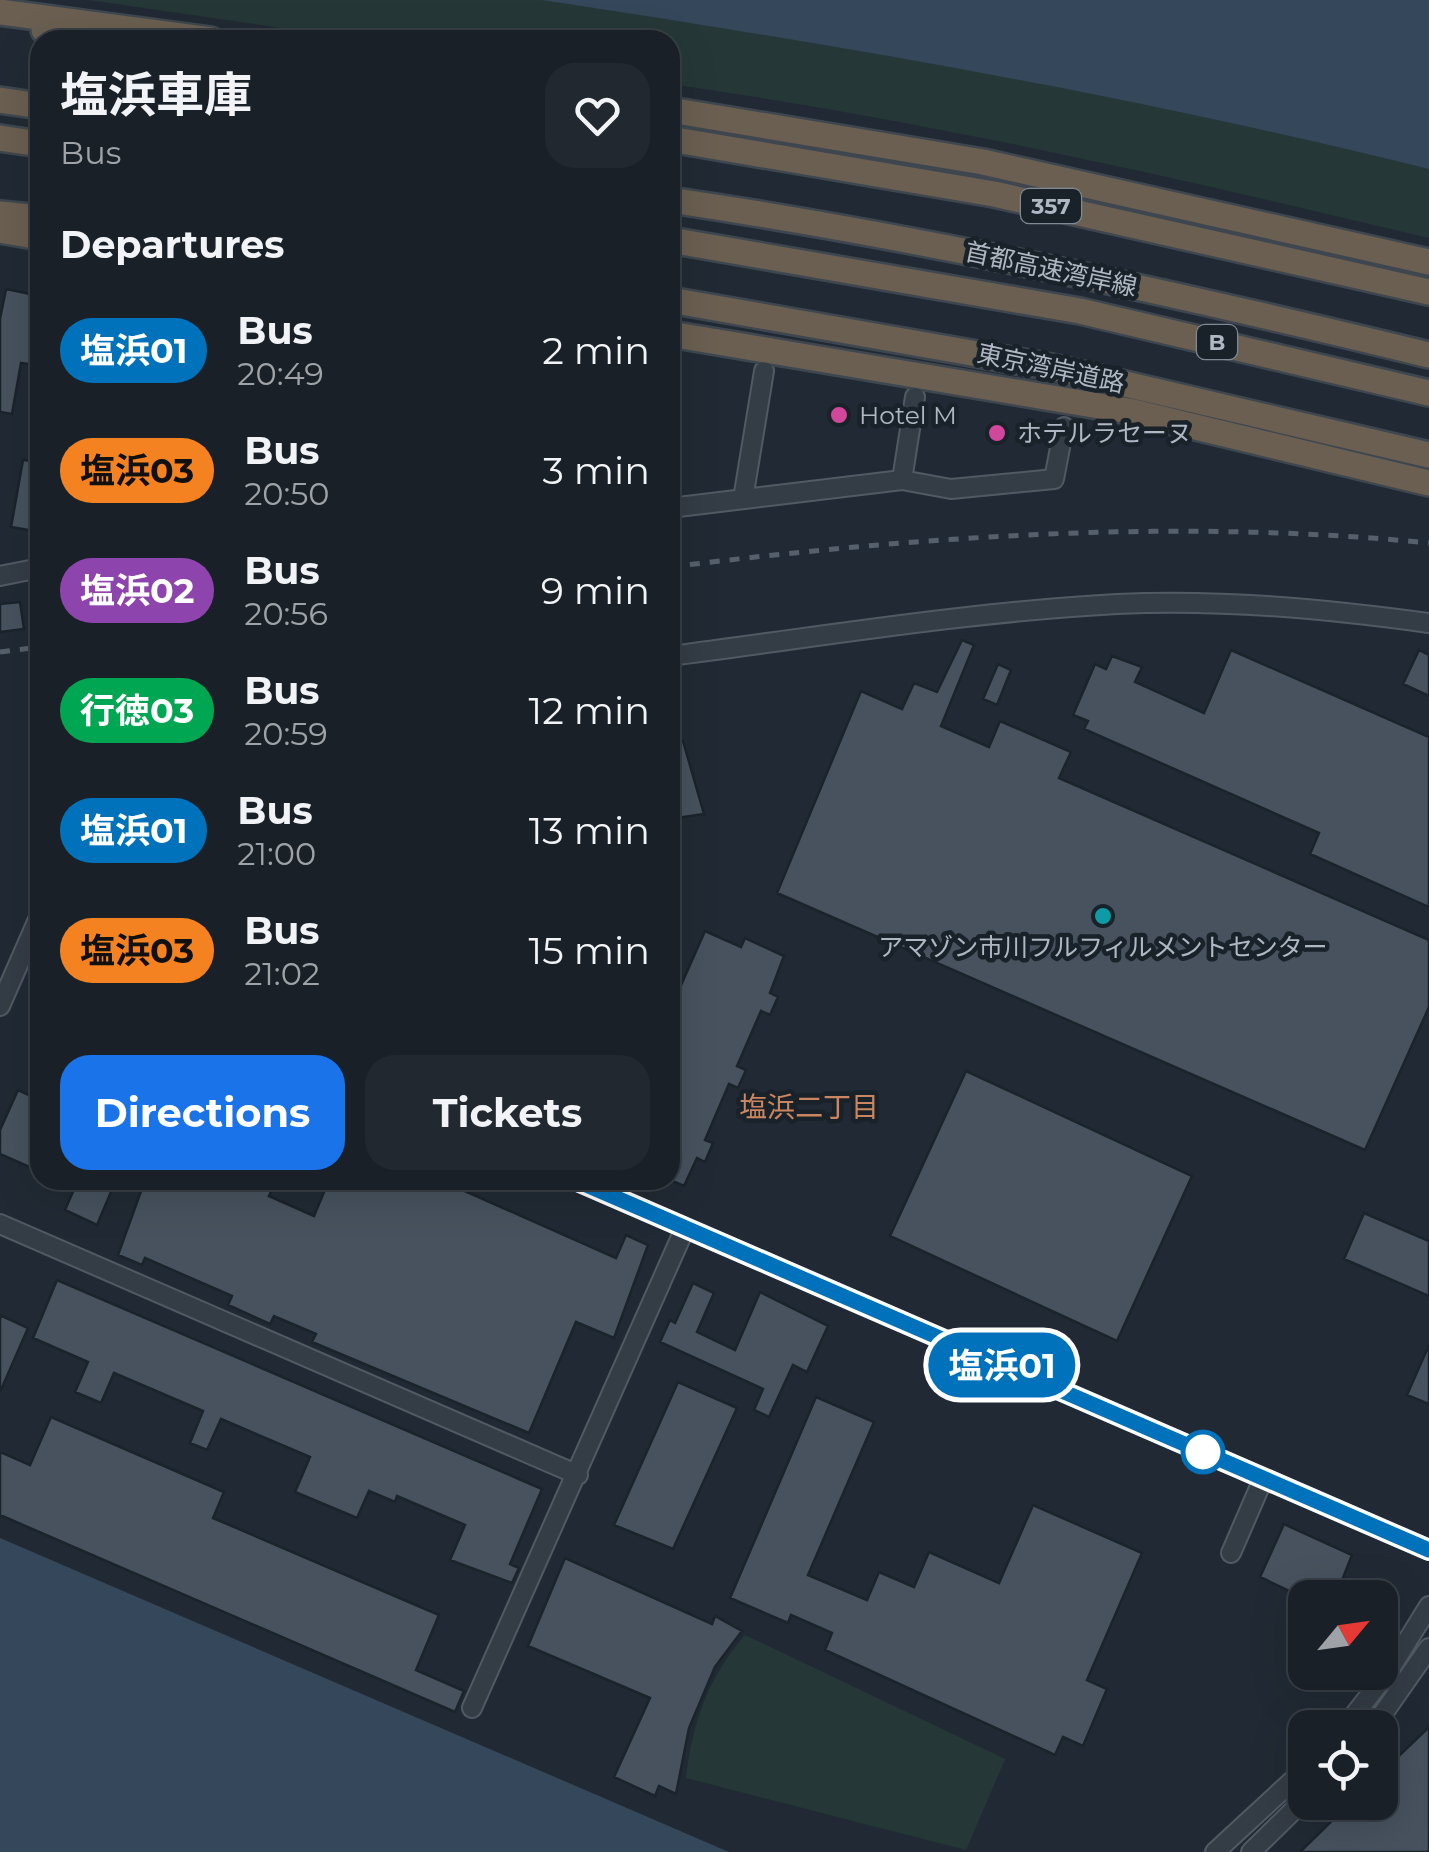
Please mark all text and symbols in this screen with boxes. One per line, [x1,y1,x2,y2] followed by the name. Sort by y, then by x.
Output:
[545,63,650,168] button: heart
[60,66,252,124] text: 塩浜車庫
[60,133,121,172] text: Bus
[1021,189,1081,223] road number: 357
[60,221,284,268] text: Departures
[962,236,1140,302] street label: 首都高速湾岸線
[237,307,313,354] text: Bus
[1197,325,1237,359] road number: B
[542,327,650,374] text: 2 min
[80,329,187,372] text: 塩浜01
[975,338,1127,398] street label: 東京湾岸道路
[237,354,324,393] text: 20:49
[859,400,957,430] place label: Hotel M
[828,404,850,426] marker: Hotel M
[1017,418,1192,448] place label: ホテルラセーヌ
[986,422,1008,444] marker: ホテルラセーヌ
[244,427,320,474] text: Bus
[542,447,650,494] text: 3 min
[80,449,194,492] text: 塩浜03
[244,474,330,513] text: 20:50
[244,547,320,594] text: Bus
[541,567,650,614] text: 9 min
[80,569,194,612] text: 塩浜02
[244,594,328,633] text: 20:56
[244,667,320,714] text: Bus
[529,687,650,734] text: 12 min
[80,689,194,732] text: 行徳03
[244,714,328,753] text: 20:59
[237,787,313,834] text: Bus
[529,807,650,854] text: 13 min
[80,809,187,852] text: 塩浜01
[237,834,316,873] text: 21:00
[1092,905,1114,927] marker: アマゾン市川フルフィルメントセンター
[244,907,320,954] text: Bus
[529,927,650,974] text: 15 min
[80,929,194,972] text: 塩浜03
[878,932,1328,962] place label: アマゾン市川フルフィルメントセンター
[244,954,320,993] text: 21:02
[60,1055,345,1170] button: Directions
[365,1055,650,1170] button: Tickets
[739,1090,879,1124] district label: 塩浜二丁目
[932,1332,1072,1398] line badge: 塩浜01
[948,1344,1056,1387] text: 塩浜01
[1182,1431,1224,1473] unlabelled marker
[1288,1580,1398,1690] north arrow
[1288,1580,1398,1820] map controls
[1288,1710,1398,1820] button: locate

